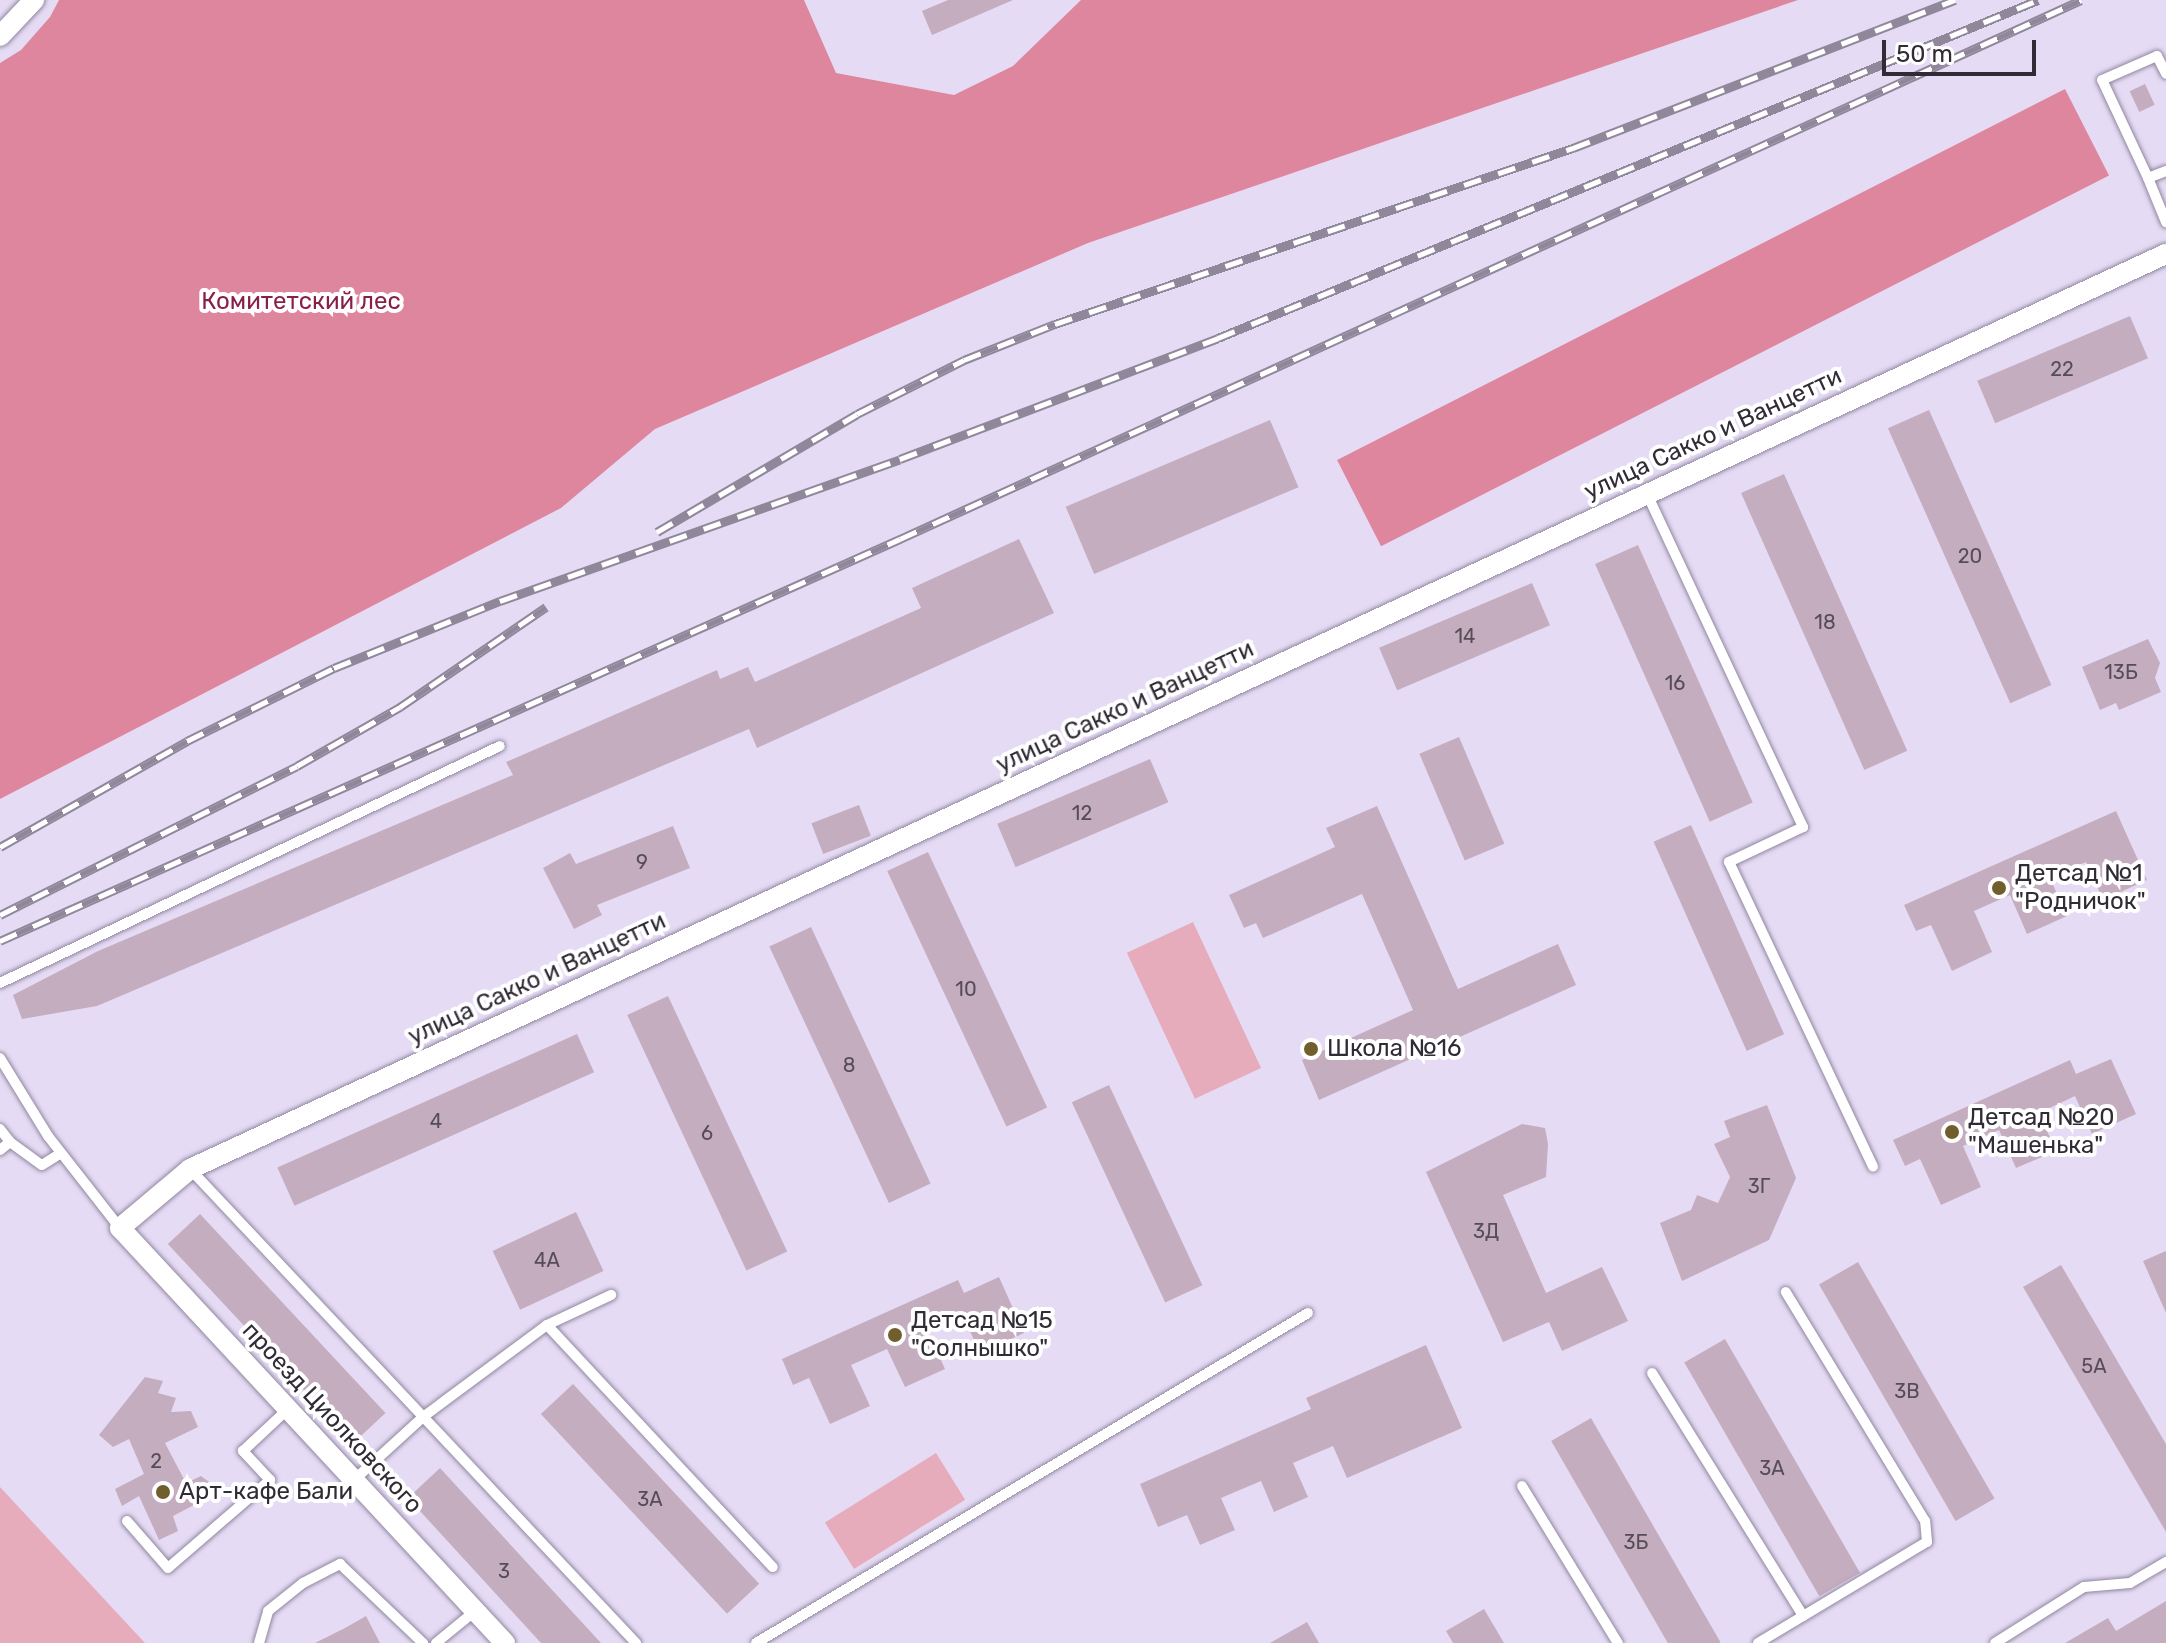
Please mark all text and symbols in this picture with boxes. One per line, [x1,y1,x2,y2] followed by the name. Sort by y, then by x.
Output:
[1886,24,2040,74] scale bar
[1896,40,1953,68] text: 50 m
[201,288,401,316] park label: Комитетский лес
[2050,357,2074,381] house number: 22
[1580,362,1846,506] street label: улица Сакко и Ванцетти
[1958,544,1982,568] house number: 20
[1814,610,1836,634] house number: 18
[1455,624,1475,648] house number: 14
[992,635,1258,779] street label: улица Сакко и Ванцетти
[2104,660,2138,684] house number: 13Б
[1665,671,1685,695] house number: 16
[1072,801,1092,825] house number: 12
[636,850,648,874] house number: 9
[2015,860,2146,916] place label: Детсад №1 "Родничок"
[1990,879,2008,897] marker: Детсад №1 "Родничок"
[404,907,670,1051] street label: улица Сакко и Ванцетти
[955,977,977,1001] house number: 10
[1327,1035,1461,1063] place label: Школа №16
[1302,1040,1320,1058] marker: Школа №16
[843,1053,855,1077] house number: 8
[1968,1104,2115,1160] place label: Детсад №20 "Машенька"
[430,1109,442,1133] house number: 4
[701,1121,713,1145] house number: 6
[1943,1123,1961,1141] marker: Детсад №20 "Машенька"
[1748,1174,1770,1198] house number: 3Г
[1473,1219,1499,1243] house number: 3Д
[534,1248,560,1272] house number: 4А
[911,1307,1053,1363] place label: Детсад №15 "Солнышко"
[236,1317,428,1519] street label: проезд Циолковского
[886,1326,904,1344] marker: Детсад №15 "Солнышко"
[2081,1354,2107,1378] house number: 5А
[1894,1379,1920,1403] house number: 3В
[150,1449,162,1473] house number: 2
[1759,1456,1785,1480] house number: 3А
[179,1478,353,1506] place label: Арт-кафе Бали
[154,1483,172,1501] marker: Арт-кафе Бали
[637,1487,663,1511] house number: 3А
[1624,1530,1648,1554] house number: 3Б
[498,1559,510,1583] house number: 3

